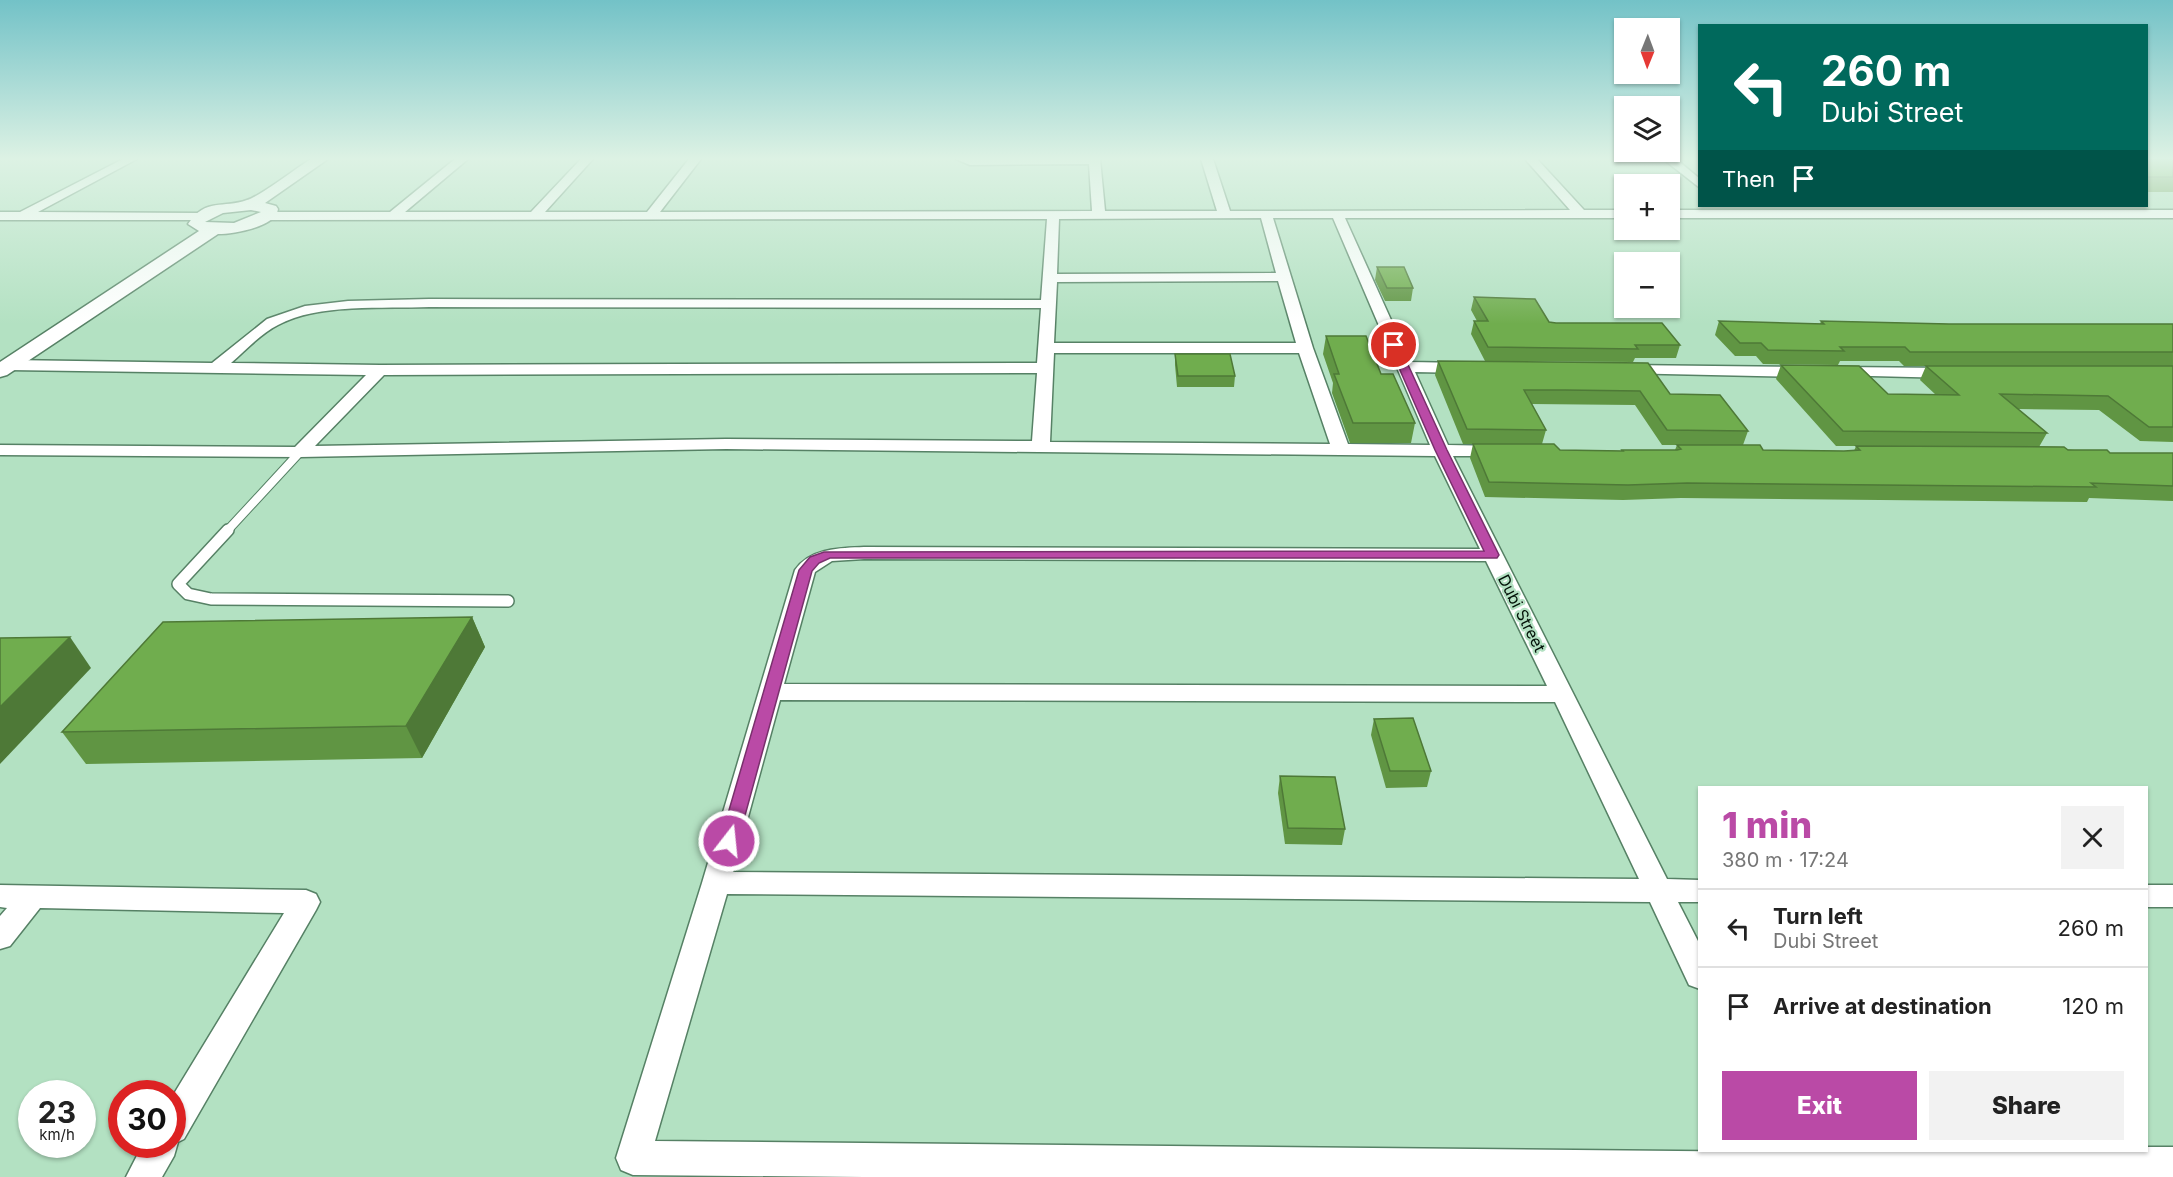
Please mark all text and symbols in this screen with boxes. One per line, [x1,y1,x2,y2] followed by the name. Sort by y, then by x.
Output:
[1614,18,1680,84] north arrow
[1614,18,1680,318] map controls
[1821,45,1951,96] text: 260 m
[1722,48,1800,126] icon: left
[1614,96,1680,162] button: layers
[1821,96,1963,129] text: Dubi Street
[1787,162,1820,195] icon: arrive
[1722,166,1775,192] text: Then
[1614,174,1680,240] button: +
[1614,252,1680,318] button: −
[1368,319,1419,370] pin
[1377,328,1410,361] icon: arrive
[1494,571,1550,655] street label: Dubi Street
[1722,803,1812,847] text: 1 min
[2061,806,2124,869] button: close
[697,809,761,873] position arrow
[1722,848,1849,872] text: 380 m · 17:24
[1773,903,1863,929] text: Turn left
[1722,912,1755,945] icon: left
[2058,915,2124,941] text: 260 m
[1773,929,1878,953] text: Dubi Street
[1722,990,1755,1023] icon: arrive
[1773,993,1992,1019] text: Arrive at destination
[2062,993,2124,1019] text: 120 m
[1722,1071,1917,1140] button: Exit
[1929,1071,2124,1140] button: Share
[108,1080,186,1158] speed limit sign: 30
[38,1094,76,1130] text: 23
[39,1125,75,1144] text: km/h

